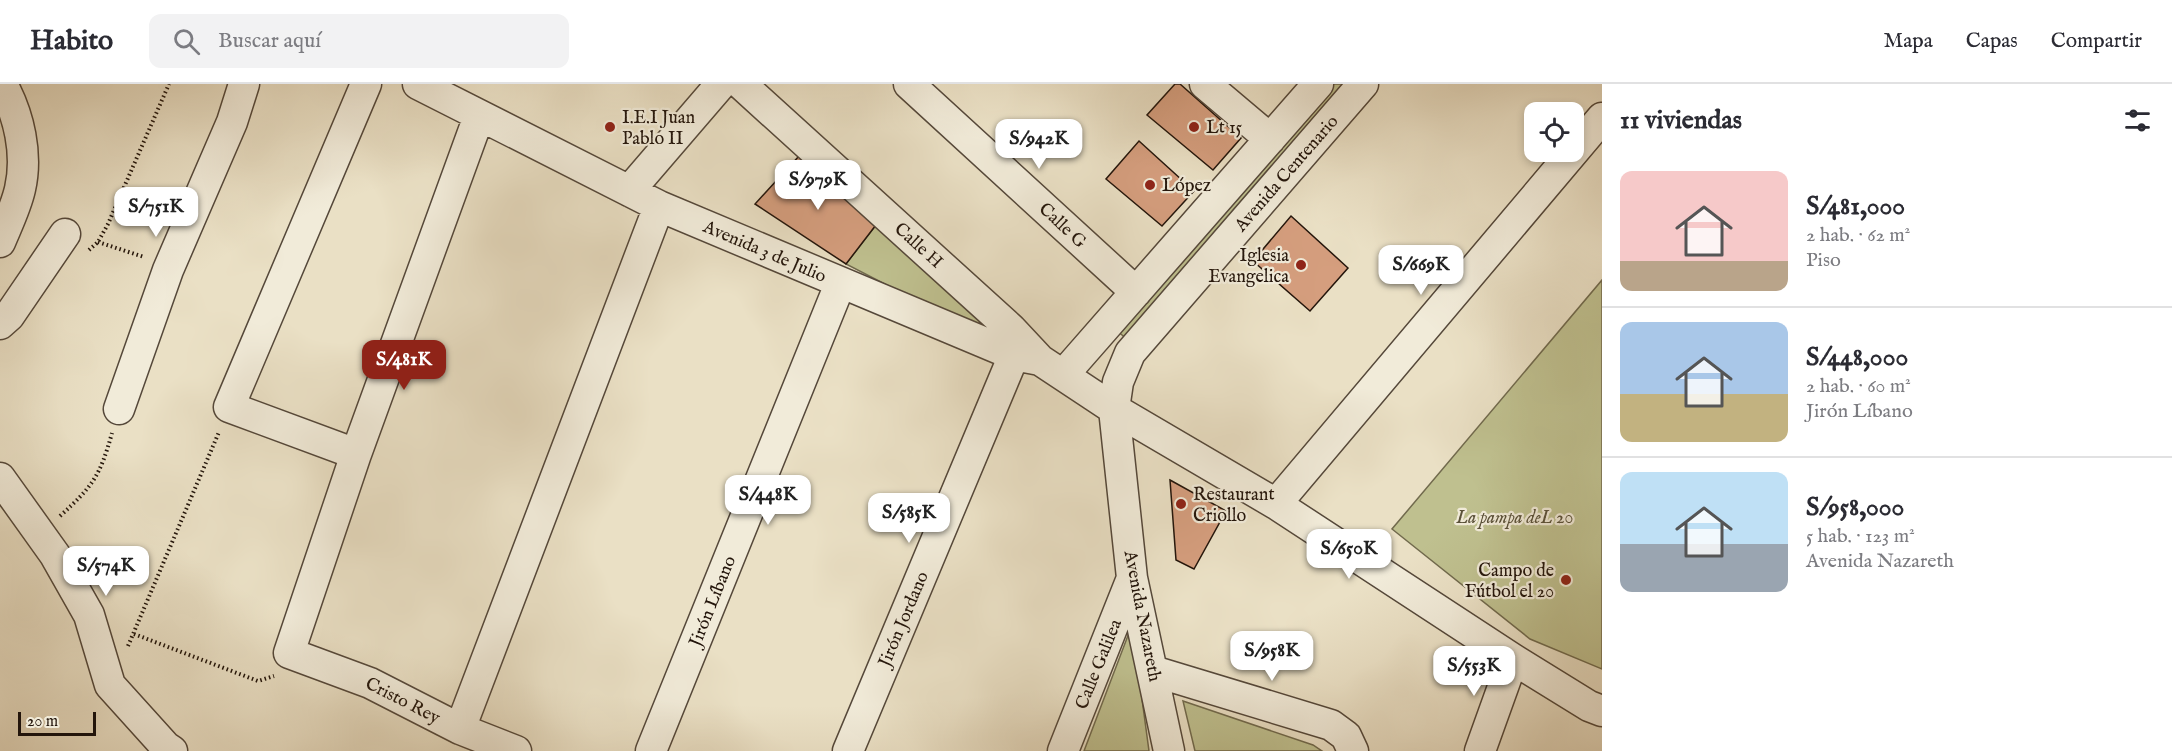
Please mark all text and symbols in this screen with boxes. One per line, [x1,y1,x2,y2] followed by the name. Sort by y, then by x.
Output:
[149,14,569,68] search box
[30,24,113,59] text: Habito
[170,25,203,58] icon: search
[218,27,321,55] text: Buscar aquí
[1884,28,1933,55] text: Mapa
[1966,28,2018,55] text: Capas
[2051,28,2142,55] text: Compartir
[1524,102,1584,162] map controls
[1524,102,1584,162] button: locate
[1620,104,1742,137] text: 11 viviendas
[2121,104,2154,137] icon: filters
[622,107,696,151] place label: I.E.I Juan Pablo II
[1230,111,1344,238] street label: Avenida Centenario
[1206,117,1243,140] place label: Lt 15
[990,119,1088,170] pin: S/942K
[603,120,617,134] marker: I.E.I Juan Pablo II
[1187,120,1201,134] marker: Lt 15
[1009,126,1069,151] text: S/942K
[769,160,867,211] pin: S/979K
[789,167,847,192] text: S/979K
[1162,175,1211,198] place label: López
[1143,178,1157,192] marker: López
[107,187,205,238] pin: S/751K
[1806,190,1905,223] text: S/481,000
[128,194,184,219] text: S/751K
[1668,195,1740,267] icon: home
[1033,198,1091,254] street label: Calle G
[698,216,830,289] street label: Avenida 3 de Julio
[889,218,947,274] street label: Calle H
[1806,223,1910,248] text: 2 hab. · 62 m²
[1208,245,1289,289] place label: Iglesia Evangelica
[1372,245,1470,296] pin: S/669K
[1806,248,1841,273] text: Piso
[1392,252,1450,277] text: S/669K
[1294,258,1308,272] marker: Iglesia Evangelica
[355,340,453,391] pin: S/481K
[1806,341,1908,374] text: S/448,000
[1668,346,1740,418] icon: home
[376,347,432,372] text: S/481K
[1806,374,1911,399] text: 2 hab. · 60 m²
[1806,399,1913,424] text: Jirón Líbano
[719,475,817,526] pin: S/448K
[739,482,797,507] text: S/448K
[1193,484,1275,528] place label: Restaurant Criollo
[1806,491,1904,524] text: S/958,000
[860,493,958,544] pin: S/585K
[1668,496,1740,568] icon: home
[1174,497,1188,511] marker: Restaurant Criollo
[882,500,936,525] text: S/585K
[1455,507,1574,530] park label: La pampa deL 20
[1806,524,1915,549] text: 5 hab. · 123 m²
[1300,529,1398,580] pin: S/650K
[1321,536,1377,561] text: S/650K
[57,546,155,597] pin: S/574K
[1117,548,1166,684] street label: Avenida Nazareth
[1806,549,1954,574] text: Avenida Nazareth
[684,552,742,652] street label: Jirón Líbano
[77,553,135,578] text: S/574K
[1465,560,1554,604] place label: Campo de Fútbol el 20
[873,568,935,673] street label: Jirón Jordano
[1559,573,1573,587] marker: Campo de Fútbol el 20
[1071,616,1128,713] street label: Calle Galilea
[1223,631,1321,682] pin: S/958K
[1244,638,1300,663] text: S/958K
[1425,646,1523,697] pin: S/553K
[1447,653,1501,678] text: S/553K
[361,673,444,730] street label: Cristo Rey
[18,709,96,736] scale bar
[27,712,58,732] text: 20 m

